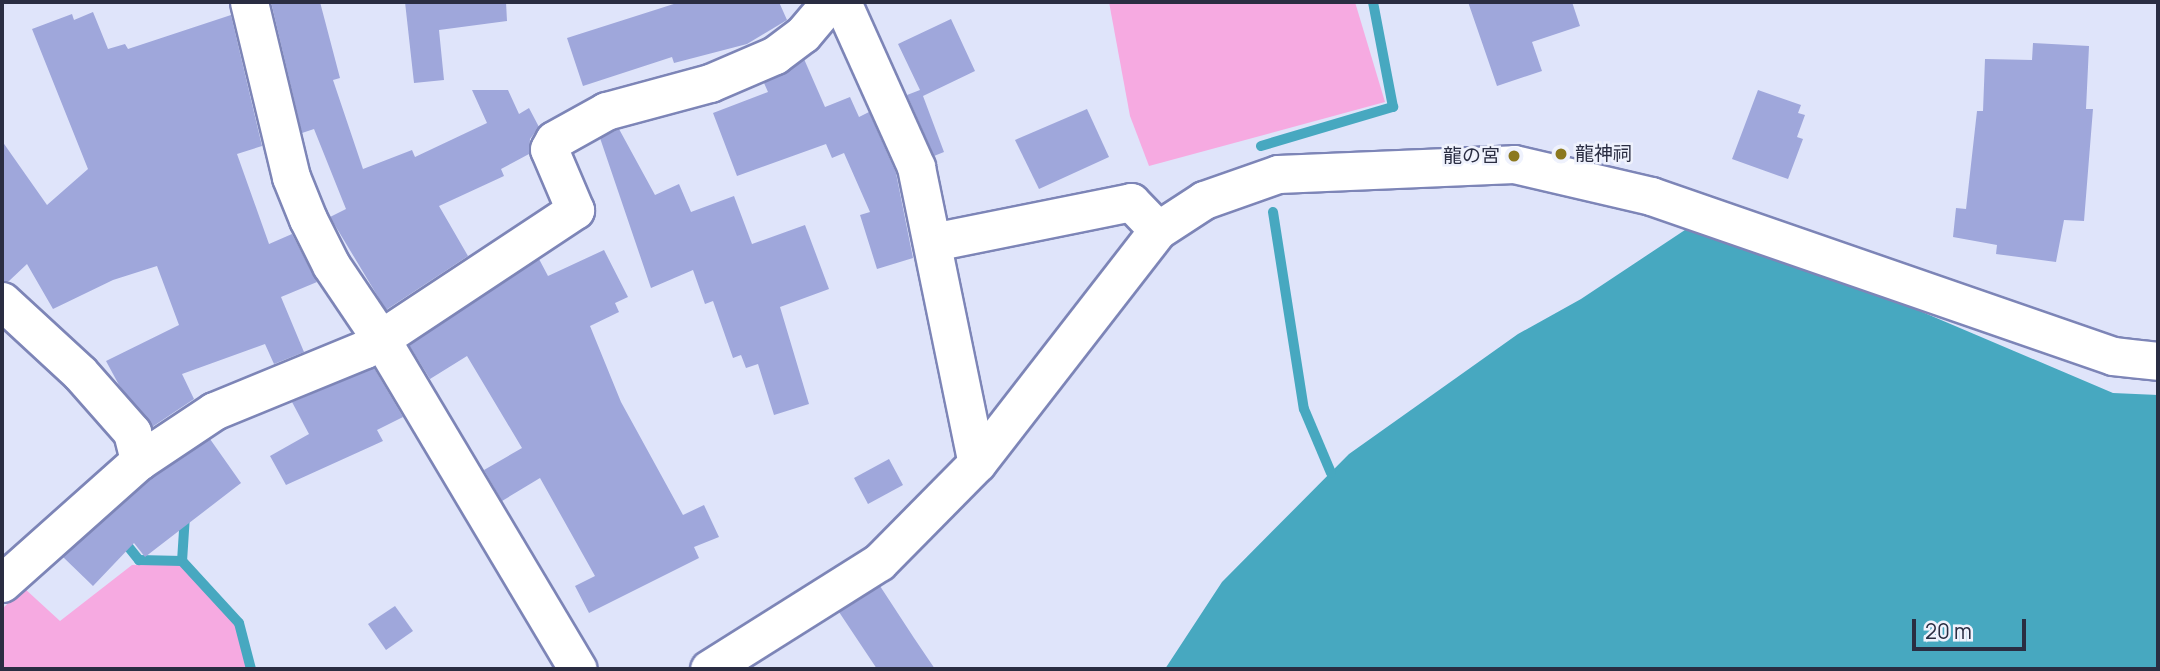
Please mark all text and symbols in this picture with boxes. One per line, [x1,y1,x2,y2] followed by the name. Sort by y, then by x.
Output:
[1575,143,1632,165] place label: 龍神祠
[1443,145,1500,167] place label: 龍の宮
[1553,146,1569,162] marker: 龍神祠
[1506,148,1522,164] marker: 龍の宮
[1915,604,2029,648] scale bar
[1925,617,1972,645] text: 20 m

